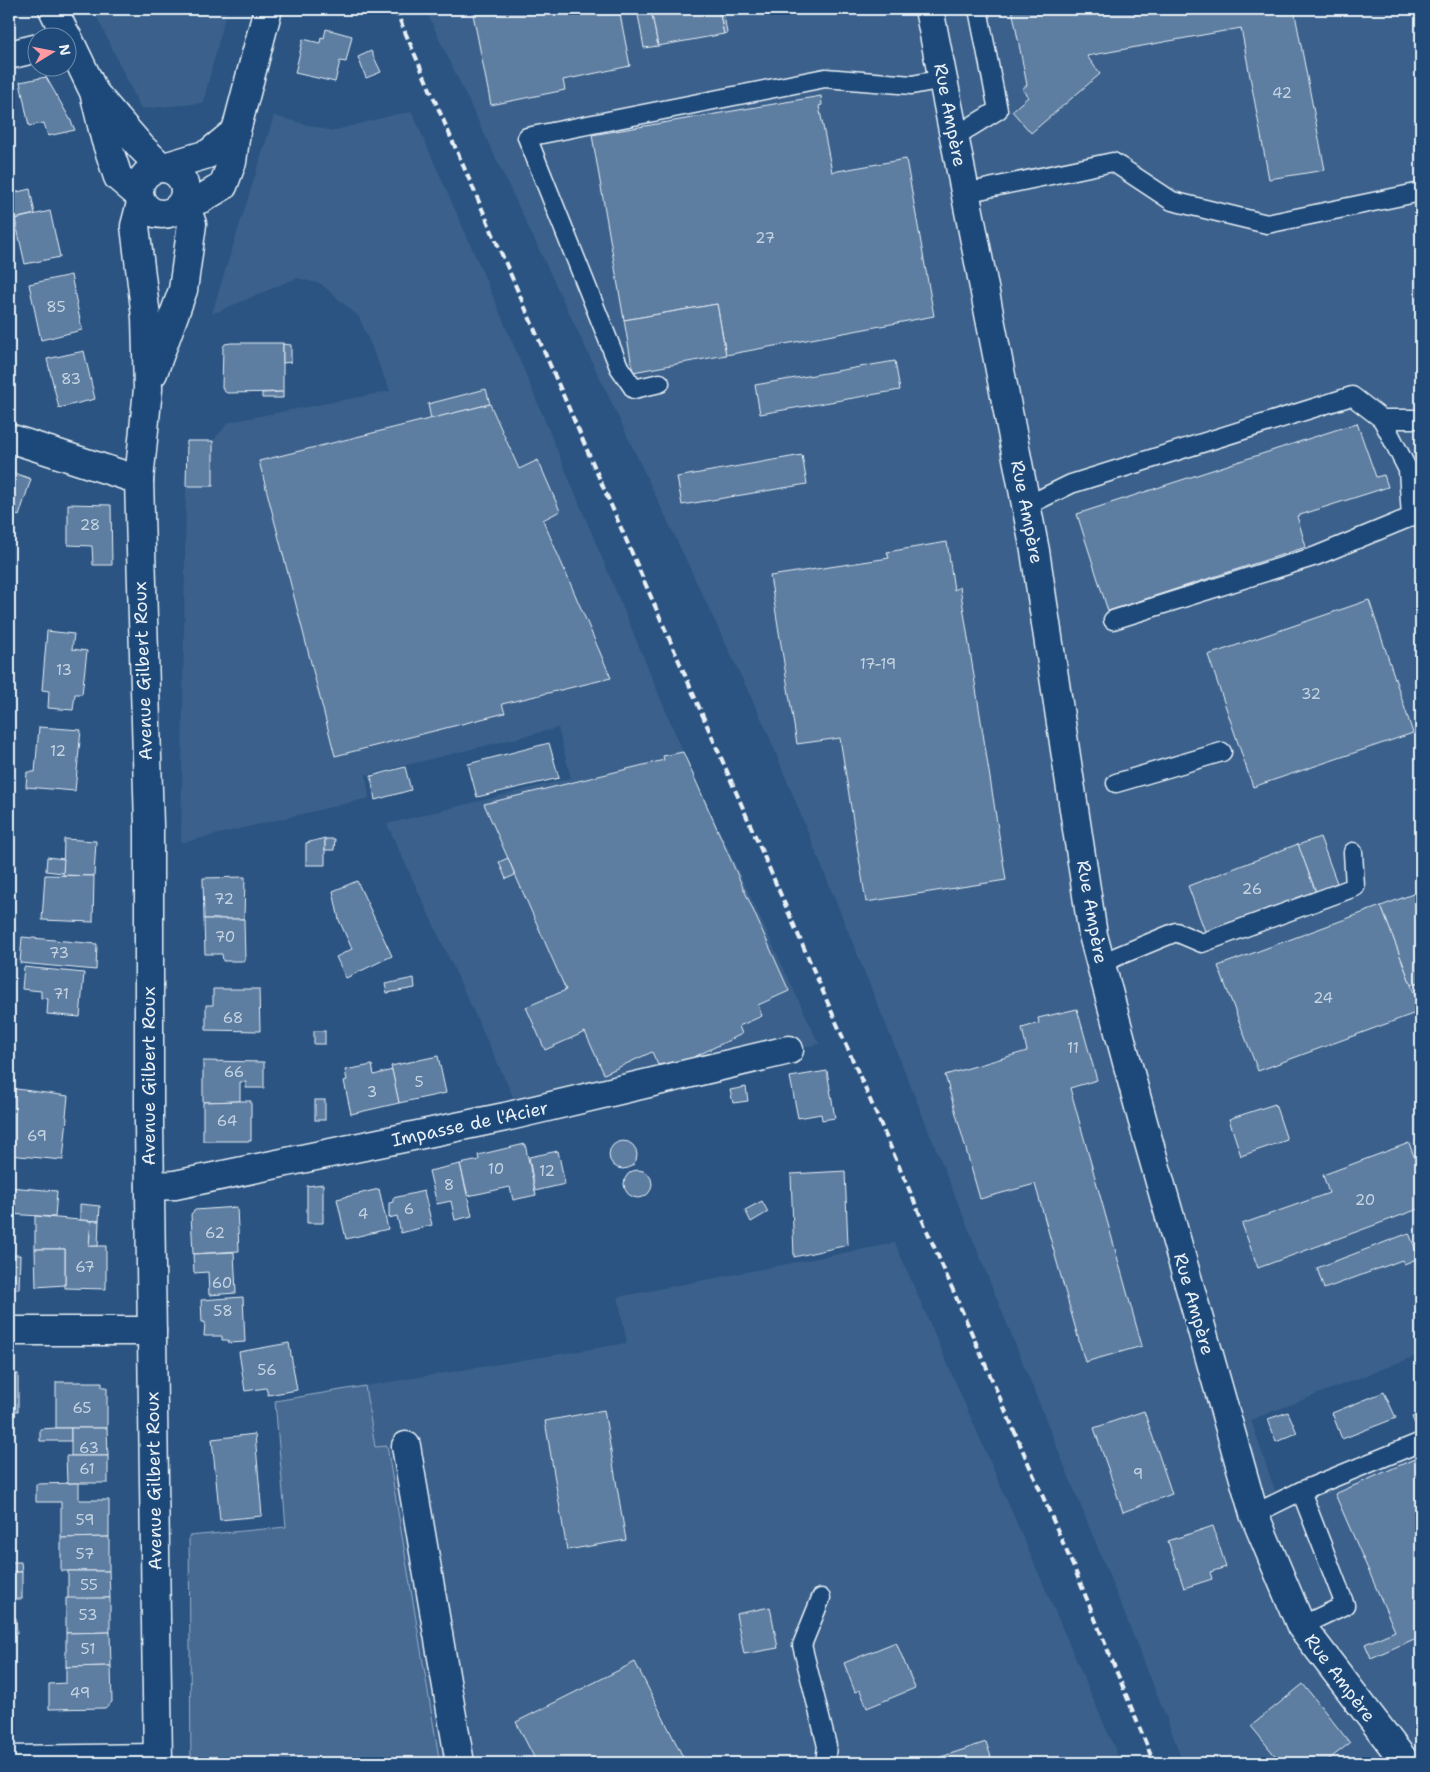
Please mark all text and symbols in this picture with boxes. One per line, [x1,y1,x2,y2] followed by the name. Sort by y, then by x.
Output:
[28,28,78,78] north arrow
[55,43,75,57] text: N
[928,61,972,169] street label: Rue Ampère
[1272,83,1292,103] house number: 42
[755,228,775,248] house number: 27
[46,297,66,317] house number: 85
[61,369,81,389] house number: 83
[1005,458,1049,566] street label: Rue Ampère
[80,515,100,535] house number: 28
[128,581,158,761] street label: Avenue Gilbert Roux
[860,654,896,674] house number: 17-19
[56,660,72,680] house number: 13
[1301,684,1321,704] house number: 32
[50,741,66,761] house number: 12
[1071,858,1113,966] street label: Rue Ampère
[1242,879,1262,899] house number: 26
[214,889,234,909] house number: 72
[215,927,235,947] house number: 70
[49,943,69,963] house number: 73
[53,984,69,1004] house number: 71
[137,987,161,1165] street label: Avenue Gilbert Roux
[1313,988,1333,1008] house number: 24
[223,1008,243,1028] house number: 68
[1067,1038,1079,1058] house number: 11
[224,1062,244,1082] house number: 66
[414,1072,424,1092] house number: 5
[367,1082,377,1102] house number: 3
[389,1096,551,1152] street label: Impasse de l'Acier
[217,1111,237,1131] house number: 64
[27,1126,47,1146] house number: 69
[488,1159,504,1179] house number: 10
[539,1161,555,1181] house number: 12
[444,1175,454,1195] house number: 8
[1355,1190,1375,1210] house number: 20
[404,1199,414,1219] house number: 6
[358,1204,368,1224] house number: 4
[205,1223,225,1243] house number: 62
[1168,1250,1220,1358] street label: Rue Ampère
[75,1257,95,1277] house number: 67
[212,1273,232,1293] house number: 60
[213,1301,233,1321] house number: 58
[257,1360,277,1380] house number: 56
[140,1391,168,1571] street label: Avenue Gilbert Roux
[72,1398,92,1418] house number: 65
[79,1438,99,1458] house number: 63
[79,1459,95,1479] house number: 61
[1133,1464,1143,1484] house number: 9
[76,1510,94,1530] house number: 59
[76,1544,94,1564] house number: 57
[80,1575,98,1595] house number: 55
[79,1605,98,1625] house number: 53
[1299,1629,1381,1727] street label: Rue Ampère
[81,1639,95,1659] house number: 51
[70,1683,90,1703] house number: 49

